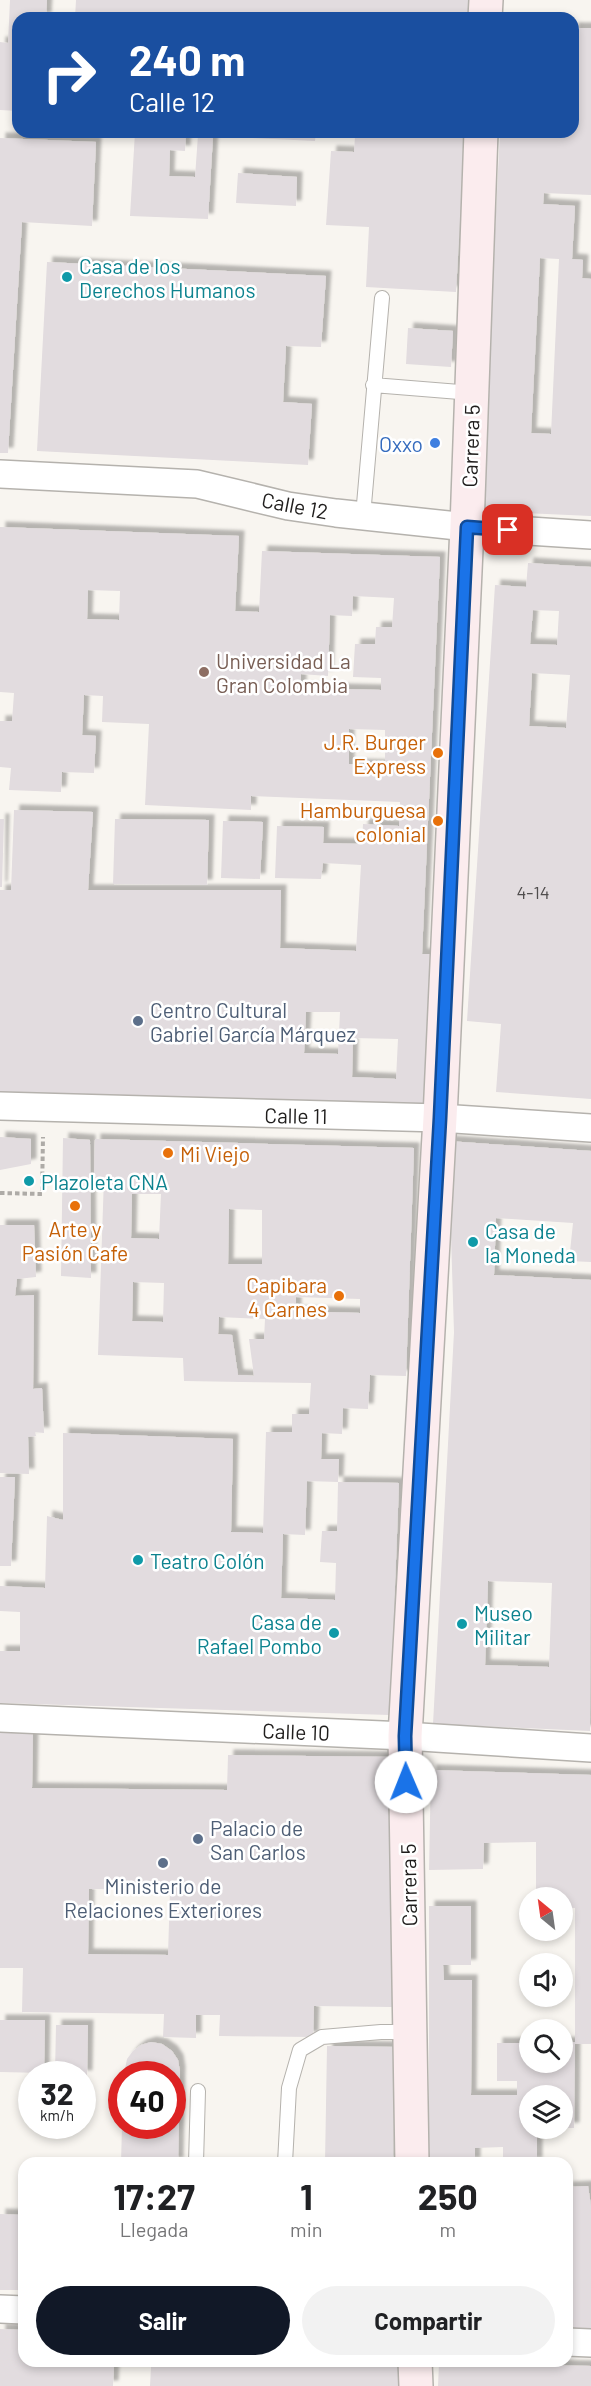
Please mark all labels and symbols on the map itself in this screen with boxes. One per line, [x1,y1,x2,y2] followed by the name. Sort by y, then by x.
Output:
[79,253,256,302] place label: Casa de los Derechos Humanos
[60,270,74,284] marker: Casa de los Derechos Humanos
[456,404,484,488] street label: Carrera 5
[379,431,423,456] place label: Oxxo
[428,436,442,450] marker: Oxxo
[260,486,330,524] street label: Calle 12
[482,504,533,555] pin
[216,648,351,697] place label: Universidad La Gran Colombia
[197,665,211,679] marker: Universidad La Gran Colombia
[324,729,426,778] place label: J.R. Burger Express
[431,746,445,760] marker: J.R. Burger Express
[300,797,426,846] place label: Hamburguesa colonial
[431,814,445,828] marker: Hamburguesa colonial
[516,881,550,903] house number: 4-14
[150,997,356,1046] place label: Centro Cultural Gabriel García Márquez
[131,1014,145,1028] marker: Centro Cultural Gabriel García Márquez
[264,1102,328,1128] street label: Calle 11
[180,1141,250,1166] place label: Mi Viejo
[161,1146,175,1160] marker: Mi Viejo
[41,1169,168,1194] place label: Plazoleta CNA
[22,1174,36,1188] marker: Plazoleta CNA
[68,1199,82,1213] marker: Arte y Pasión Cafe
[22,1216,128,1265] place label: Arte y Pasión Cafe
[485,1218,576,1267] place label: Casa de la Moneda
[466,1235,480,1249] marker: Casa de la Moneda
[246,1272,327,1321] place label: Capibara 4 Carnes
[332,1289,346,1303] marker: Capibara 4 Carnes
[150,1548,265,1573] place label: Teatro Colón
[131,1553,145,1567] marker: Teatro Colón
[474,1600,533,1649] place label: Museo Militar
[197,1609,322,1658] place label: Casa de Rafael Pombo
[455,1617,469,1631] marker: Museo Militar
[327,1626,341,1640] marker: Casa de Rafael Pombo
[262,1717,330,1745] street label: Calle 10
[374,1750,438,1814] position arrow
[210,1815,306,1864] place label: Palacio de San Carlos
[191,1832,205,1846] marker: Palacio de San Carlos
[395,1843,421,1927] street label: Carrera 5
[156,1856,170,1870] marker: Ministerio de Relaciones Exteriores
[64,1873,262,1922] place label: Ministerio de Relaciones Exteriores
[519,1887,573,1941] north arrow
[108,2061,186,2139] speed limit sign: 40

